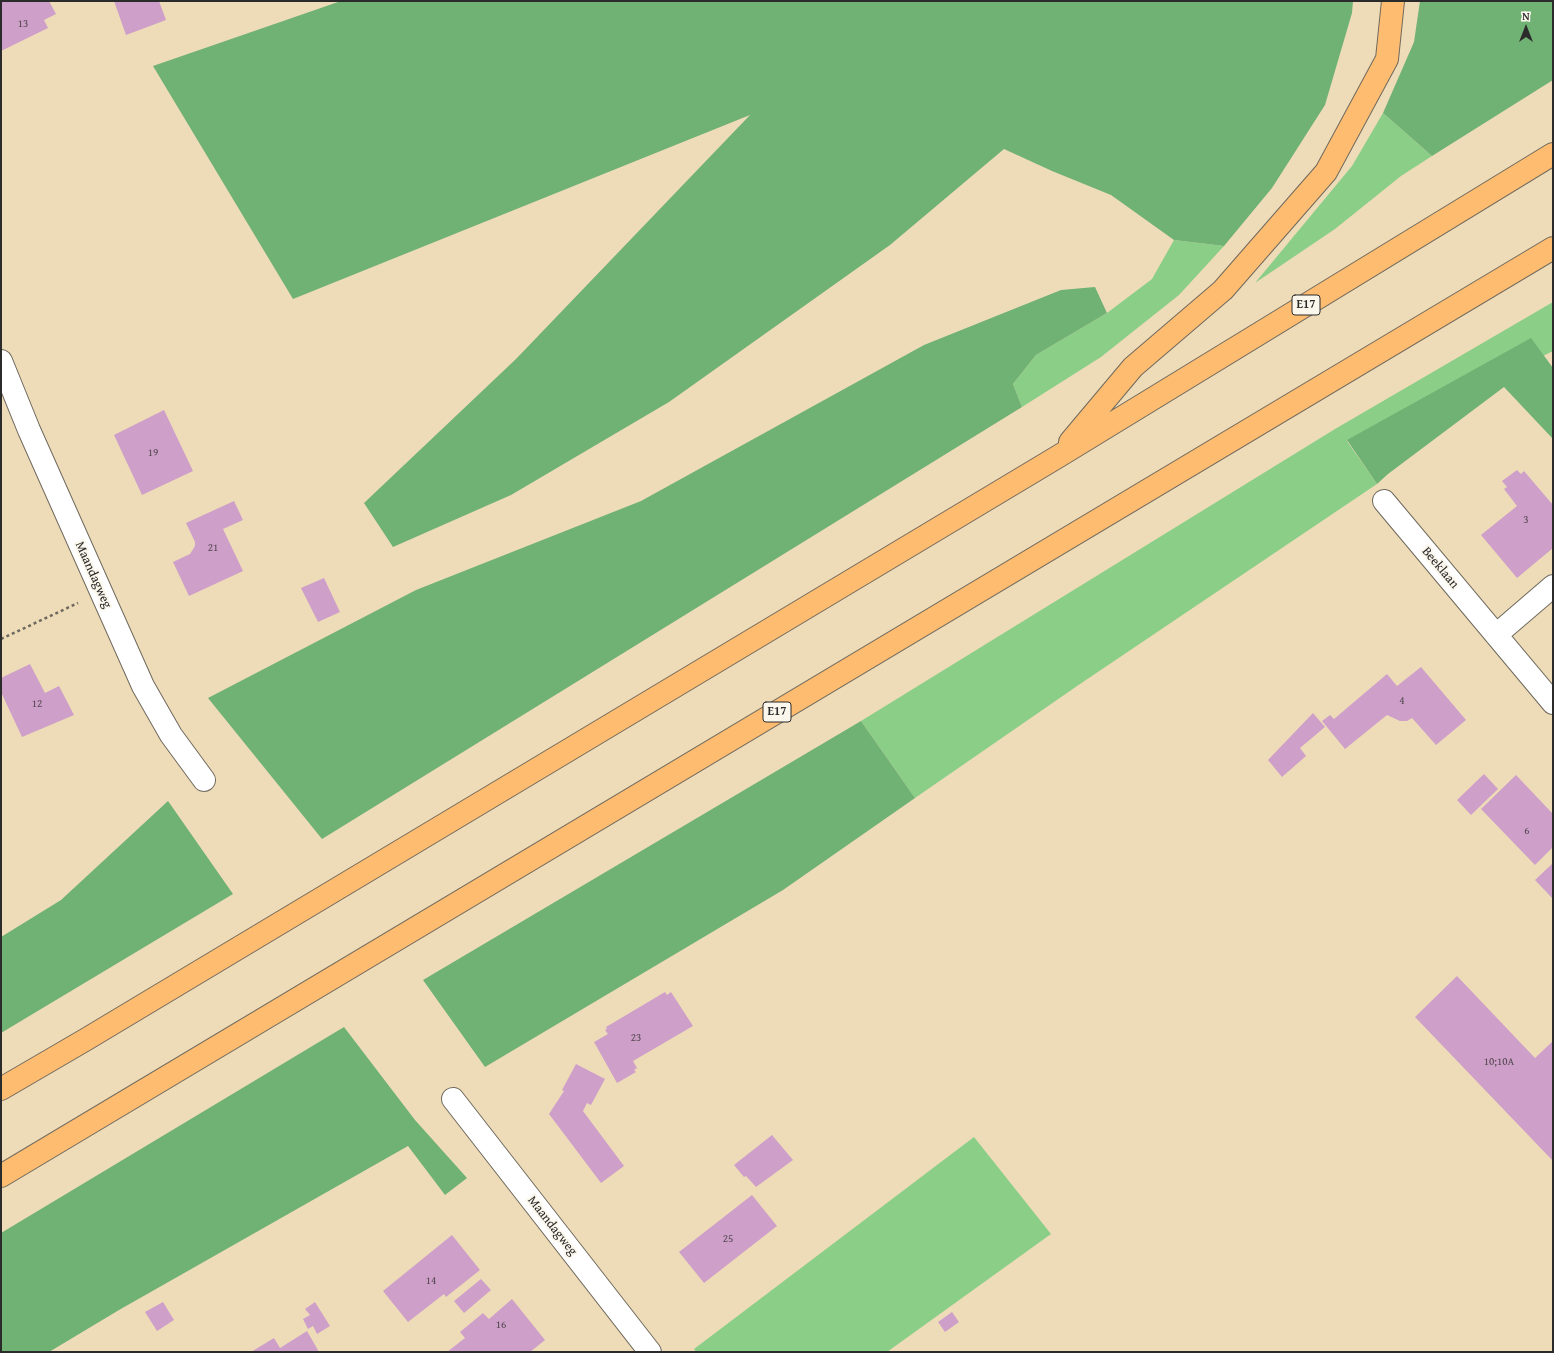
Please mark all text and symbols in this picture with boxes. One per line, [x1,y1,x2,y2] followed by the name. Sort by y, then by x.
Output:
[1506,8,1546,48] north arrow
[1522,8,1530,24] text: N
[18,17,28,31] house number: 13
[1292,295,1320,315] road number: E17
[148,446,158,460] house number: 19
[1523,513,1529,527] house number: 3
[71,539,115,611] street label: Maandagweg
[208,541,218,555] house number: 21
[1418,544,1462,592] street label: Beeklaan
[1399,694,1405,708] house number: 4
[32,697,42,711] house number: 12
[763,702,791,722] road number: E17
[1524,824,1530,838] house number: 6
[631,1031,641,1045] house number: 23
[1484,1055,1514,1069] house number: 10;10A
[524,1193,580,1259] street label: Maandagweg
[723,1232,733,1246] house number: 25
[426,1274,436,1288] house number: 14
[496,1318,506,1332] house number: 16

